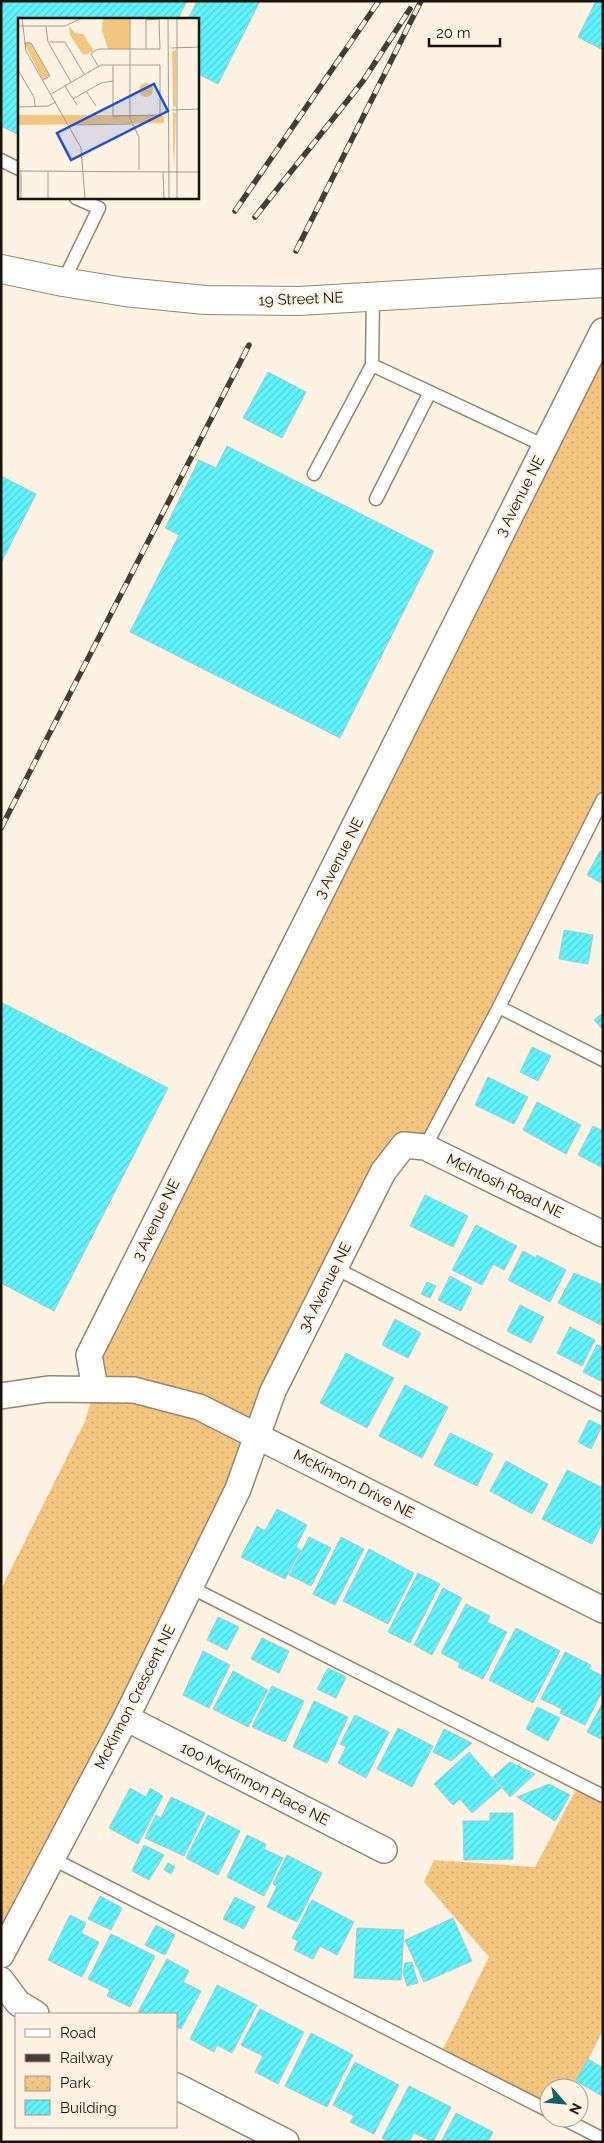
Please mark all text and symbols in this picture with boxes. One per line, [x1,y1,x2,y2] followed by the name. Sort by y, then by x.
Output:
[429,15,500,47] scale bar
[18,18,199,199] inset map
[436,24,471,42] text: 20 m
[258,289,344,309] street label: 19 Street NE
[492,452,548,540] street label: 3 Avenue NE
[311,814,367,902] street label: 3 Avenue NE
[444,1150,566,1222] street label: McIntosh Road NE
[129,1176,183,1264] street label: 3 Avenue NE
[295,1239,355,1335] street label: 3A Avenue NE
[290,1446,418,1522] street label: McKinnon Drive NE
[91,1622,179,1772] street label: McKinnon Crescent NE
[177,1739,333,1829] street label: 100 McKinnon Place NE
[15,2013,178,2128] legend
[60,2024,96,2042] text: Road
[60,2049,113,2067] text: Railway
[60,2074,91,2092] text: Park
[539,2078,589,2128] north arrow
[60,2099,117,2117] text: Building
[566,2101,585,2117] text: N

